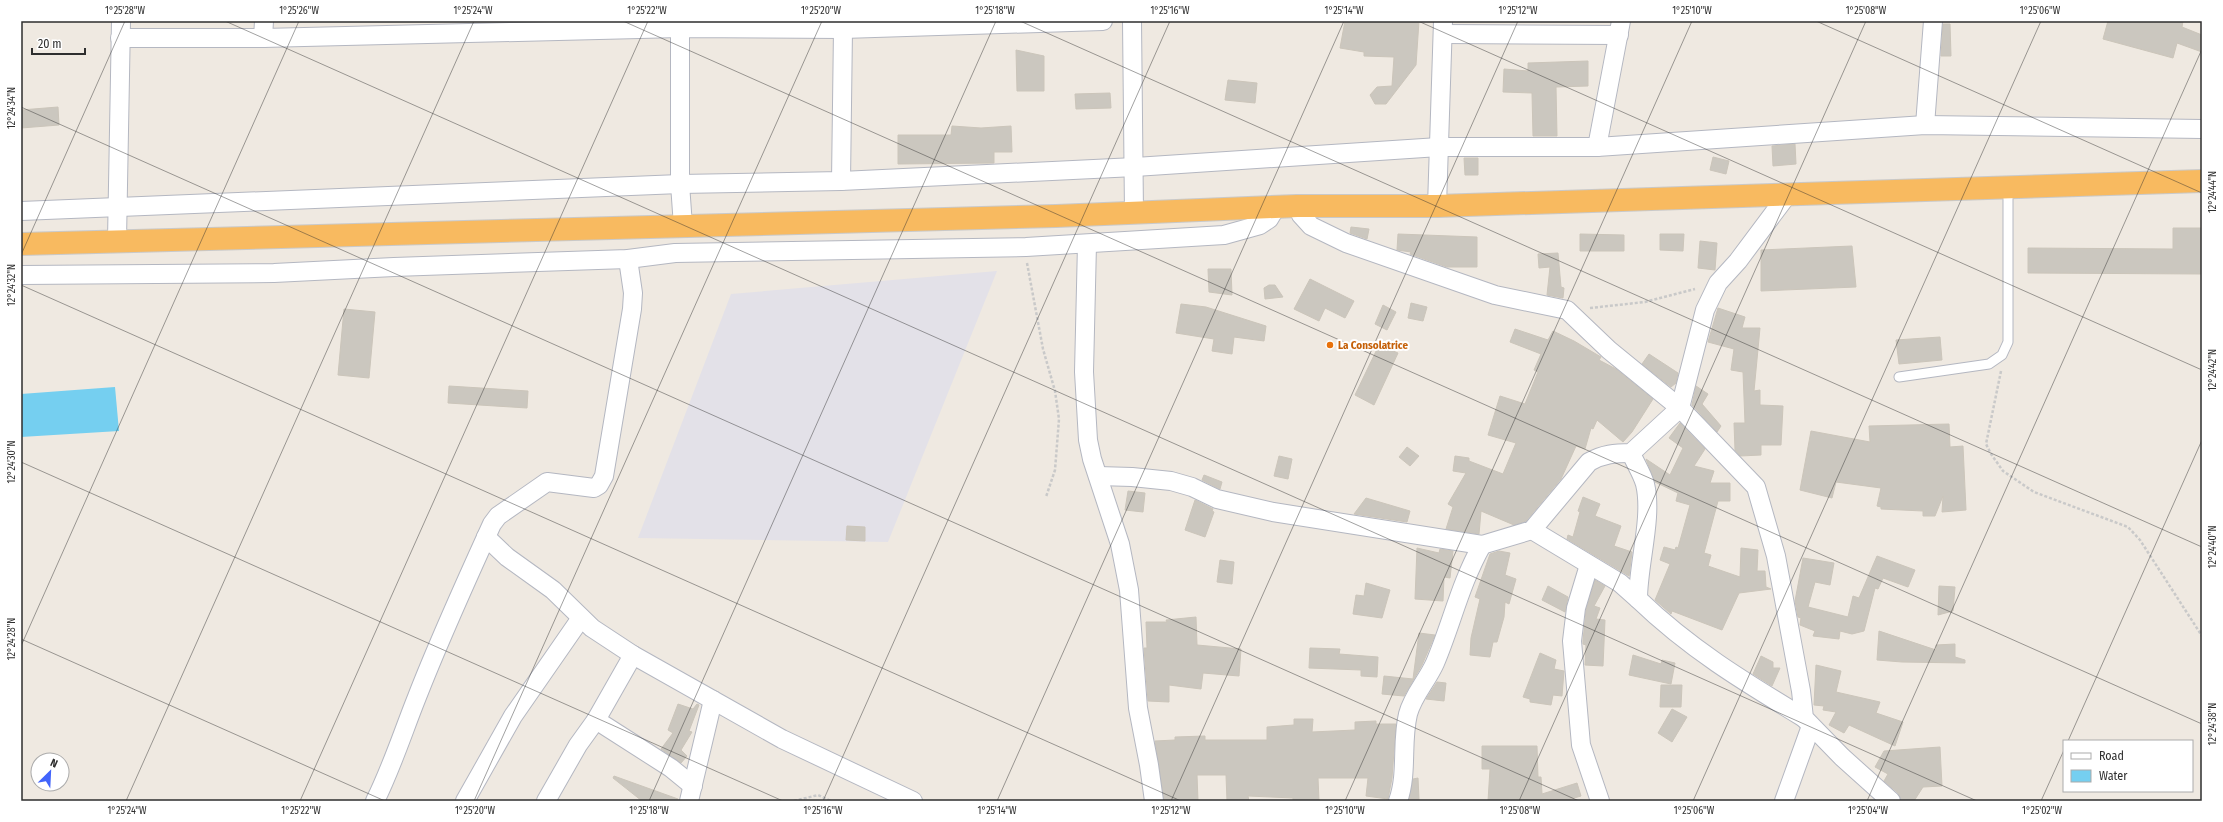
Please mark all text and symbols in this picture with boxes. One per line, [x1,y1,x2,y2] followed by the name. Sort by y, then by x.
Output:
[105,5,145,17] text: 1°25'28"W
[279,5,319,17] text: 1°25'26"W
[453,5,493,17] text: 1°25'24"W
[627,5,667,17] text: 1°25'22"W
[801,5,842,17] text: 1°25'20"W
[975,5,1015,17] text: 1°25'18"W
[1150,5,1190,17] text: 1°25'16"W
[1325,5,1364,17] text: 1°25'14"W
[1499,5,1538,17] text: 1°25'12"W
[1672,5,1712,17] text: 1°25'10"W
[1846,5,1887,17] text: 1°25'08"W
[2020,5,2061,17] text: 1°25'06"W
[32,30,85,56] scale bar
[38,37,62,51] text: 20 m
[6,87,18,129] text: 12°24'34"N
[2207,171,2219,213] text: 12°24'44"N
[6,264,18,306] text: 12°24'32"N
[1338,339,1408,352] place label: La Consolatrice
[1325,340,1335,350] marker: La Consolatrice
[2207,349,2219,391] text: 12°24'42"N
[6,440,18,484] text: 12°24'30"N
[2207,526,2219,568] text: 12°24'40"N
[6,618,18,660] text: 12°24'28"N
[2207,703,2219,745] text: 12°24'38"N
[2063,740,2193,792] legend
[2099,749,2124,763] text: Road
[30,752,70,792] north arrow
[48,756,60,771] text: N
[2099,769,2128,783] text: Water
[107,805,147,817] text: 1°25'24"W
[281,805,321,817] text: 1°25'22"W
[455,805,496,817] text: 1°25'20"W
[629,805,669,817] text: 1°25'18"W
[803,805,843,817] text: 1°25'16"W
[978,805,1017,817] text: 1°25'14"W
[1152,805,1191,817] text: 1°25'12"W
[1325,805,1365,817] text: 1°25'10"W
[1500,805,1541,817] text: 1°25'08"W
[1674,805,1715,817] text: 1°25'06"W
[1848,805,1889,817] text: 1°25'04"W
[2022,805,2063,817] text: 1°25'02"W

